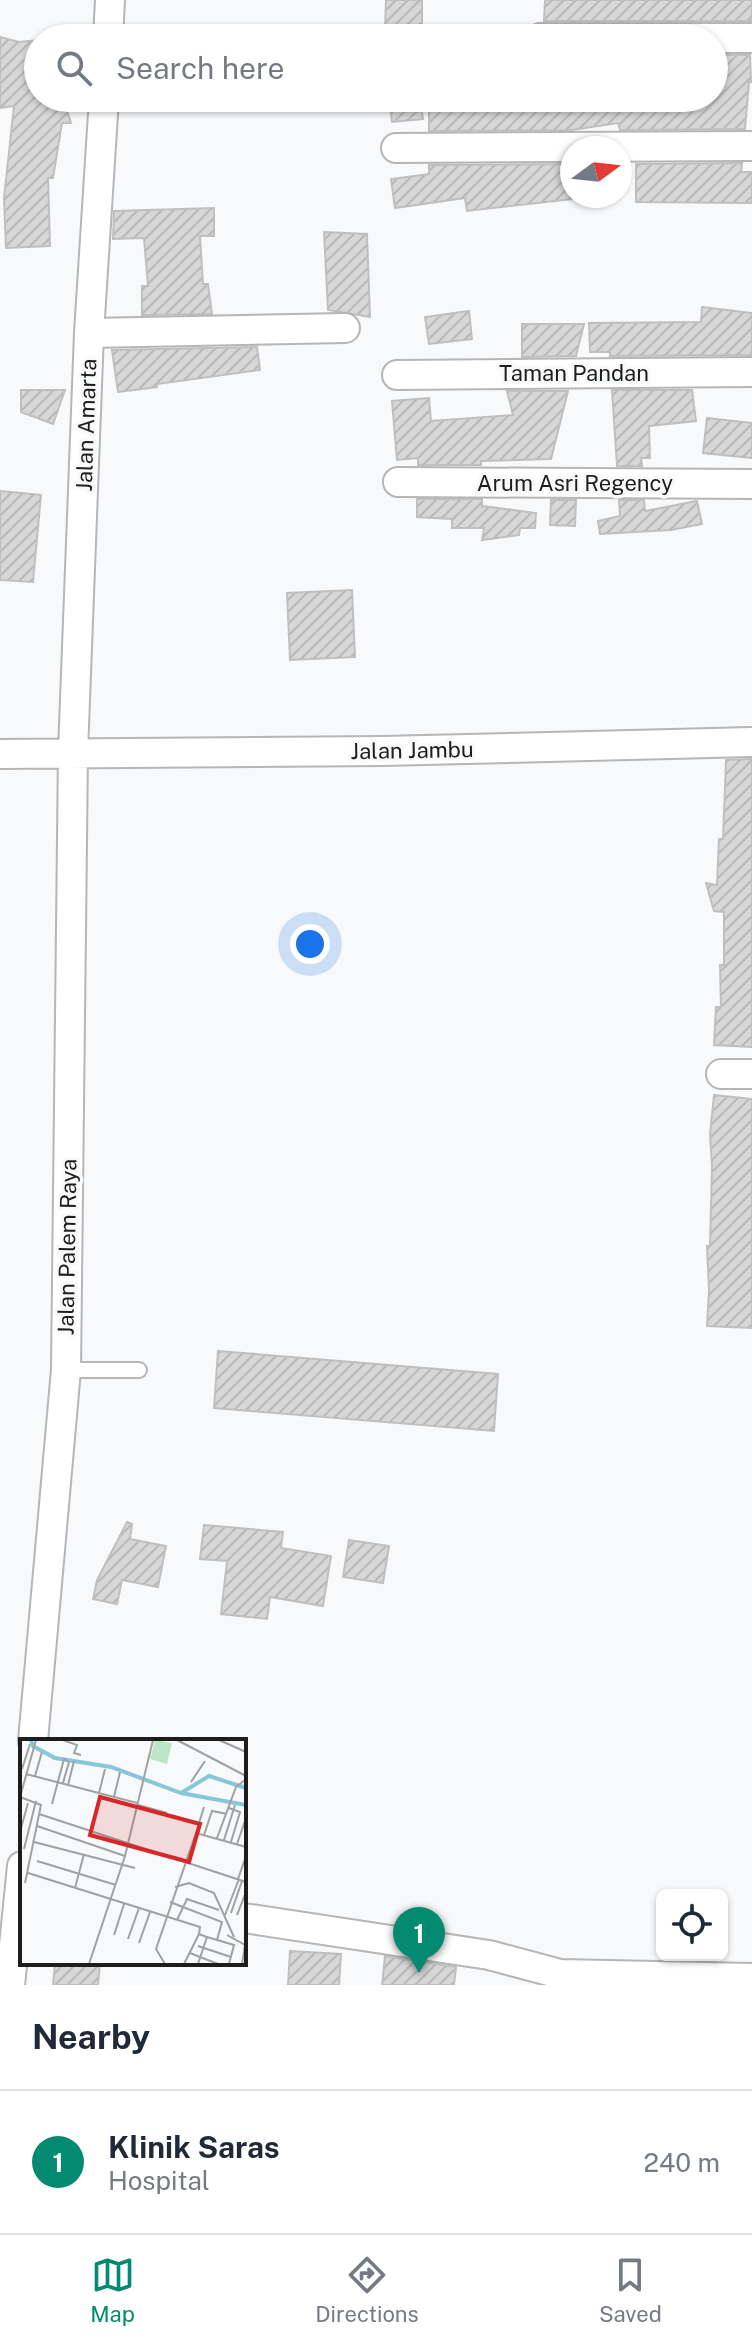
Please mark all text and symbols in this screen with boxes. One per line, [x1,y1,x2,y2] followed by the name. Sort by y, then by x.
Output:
[24,24,728,112] search box
[52,46,96,90] icon: search
[116,50,284,86] text: Search here
[560,136,632,208] north arrow
[71,358,101,492] street label: Jalan Amarta
[499,360,649,386] street label: Taman Pandan
[477,470,673,496] street label: Arum Asri Regency
[350,736,474,764] street label: Jalan Jambu
[290,924,330,964] your location
[52,1159,82,1335] street label: Jalan Palem Raya
[20,1739,246,1965] inset map
[656,1889,728,1961] map controls
[656,1889,728,1961] button: locate
[393,1907,445,1973] pin: 1
[32,2017,150,2057] text: Nearby
[108,2129,280,2165] text: Klinik Saras
[52,2147,64,2178] text: 1
[643,2147,720,2178] text: 240 m
[108,2165,210,2196] text: Hospital
[90,2253,135,2327] tab: Map
[315,2253,419,2327] tab: Directions
[599,2253,662,2327] tab: Saved

